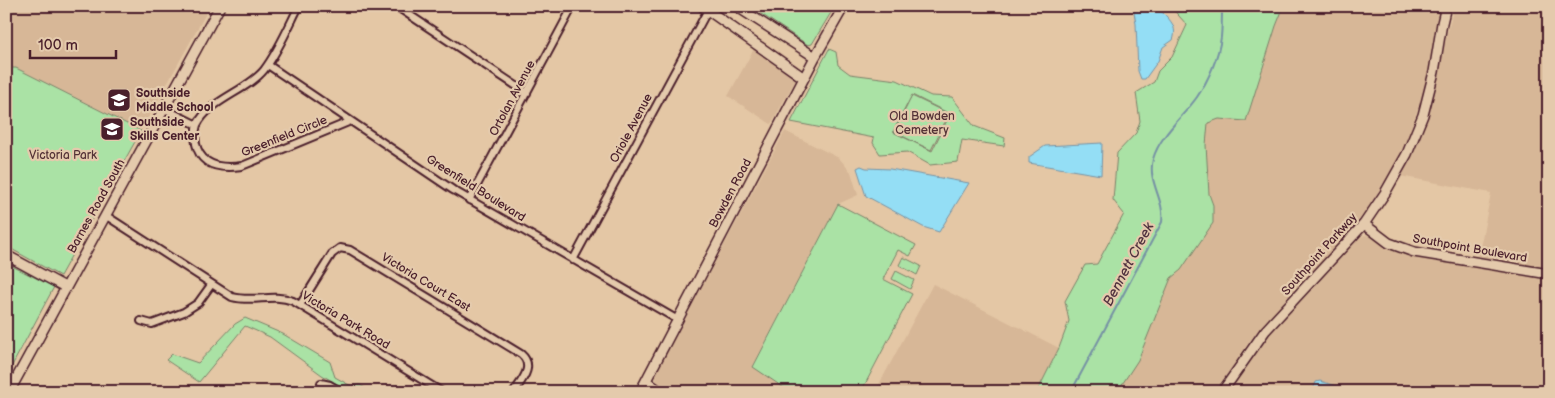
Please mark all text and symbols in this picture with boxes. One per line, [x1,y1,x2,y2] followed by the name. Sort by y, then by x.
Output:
[30,28,116,60] scale bar
[38,36,78,55] text: 100 m
[486,58,539,139] street label: Ortolan Avenue
[136,86,214,115] place label: Southside Middle School
[106,87,132,113] school or university icon: Southside Middle School
[607,91,656,165] street label: Oriole Avenue
[889,109,955,138] park label: Old Bowden Cemetery
[239,112,329,161] street label: Greenfield Circle
[130,115,200,144] place label: Southside Skills Center
[99,116,125,142] school or university icon: Southside Skills Center
[29,148,97,163] park label: Victoria Park
[423,152,528,225] street label: Greenfield Boulevard
[64,156,129,256] street label: Barnes Road South
[706,156,755,230] street label: Bowden Road
[1279,210,1361,299] street label: Southpoint Parkway
[1099,219,1158,309] water label: Bennett Creek
[1412,231,1528,266] street label: Southpoint Boulevard
[378,250,473,315] street label: Victoria Court East
[299,288,393,353] street label: Victoria Park Road

